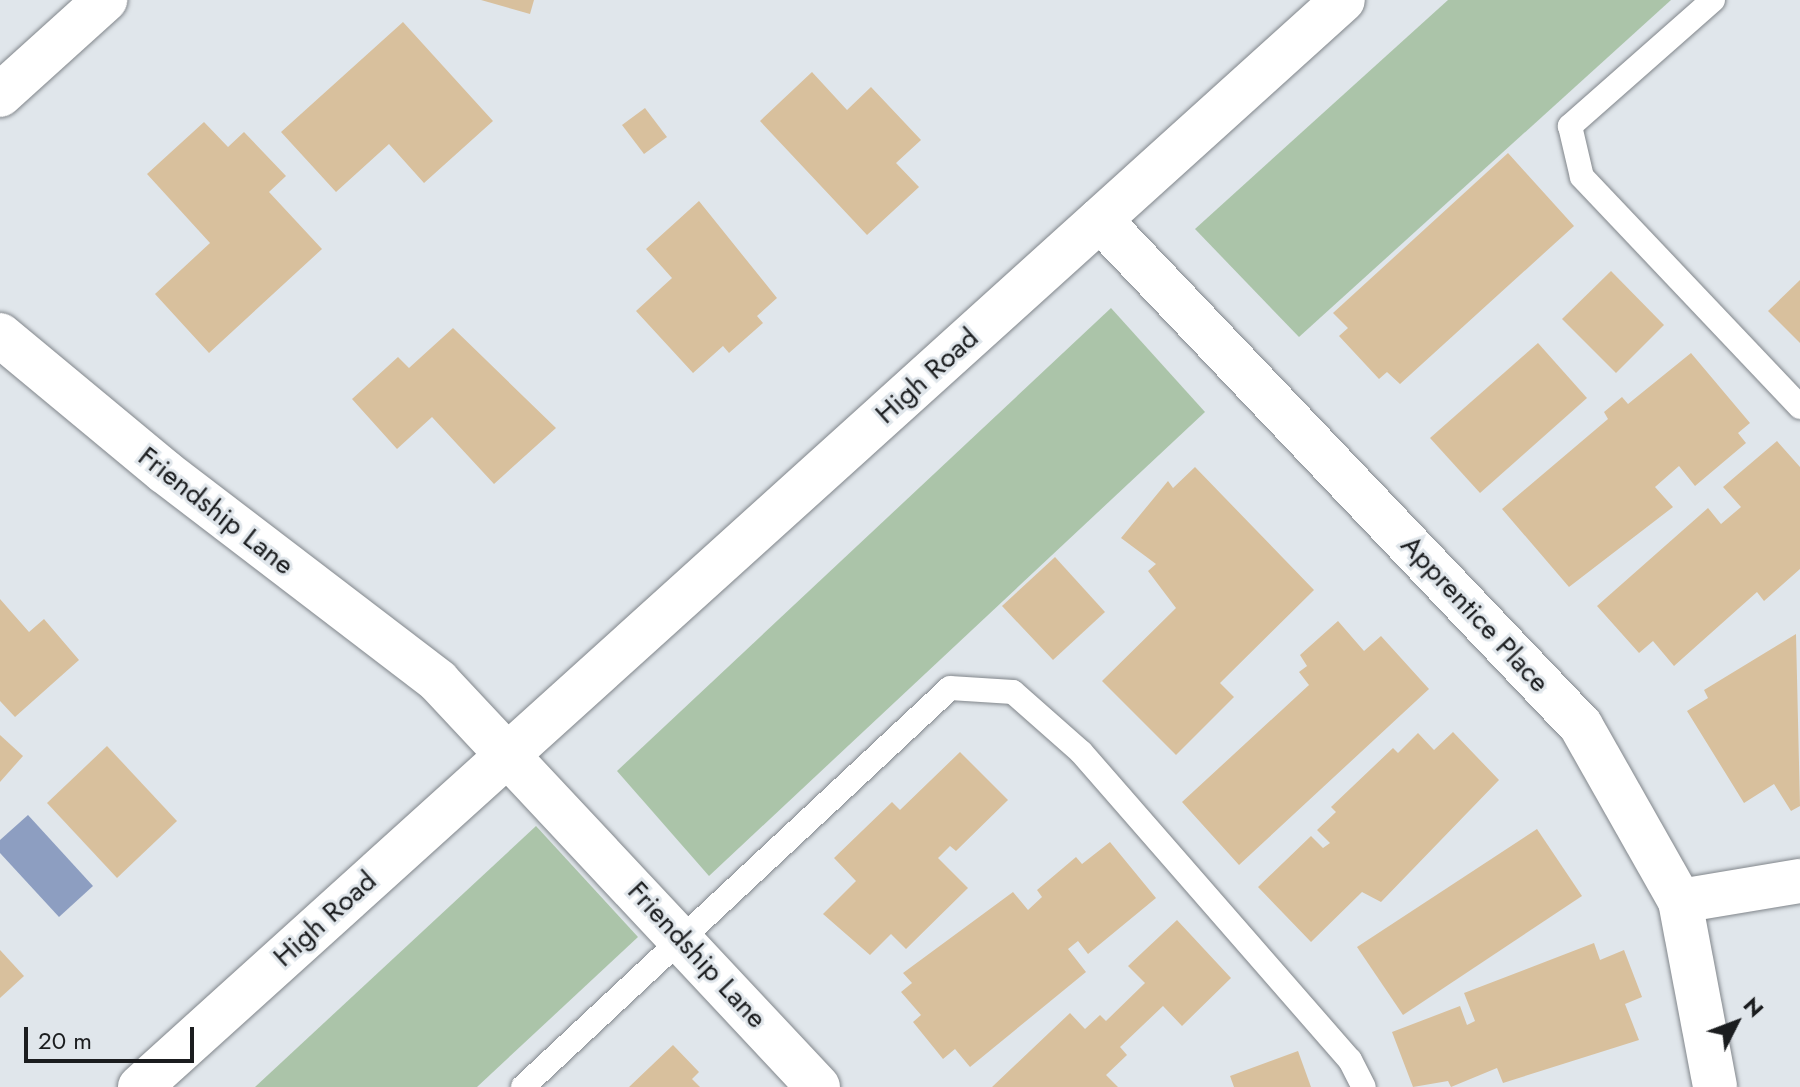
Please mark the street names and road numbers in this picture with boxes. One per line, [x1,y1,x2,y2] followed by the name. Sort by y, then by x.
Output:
[869,321,985,431] street label: High Road
[131,440,301,582] street label: Friendship Lane
[1394,529,1556,699] street label: Apprentice Place
[267,864,383,974] street label: High Road
[621,875,773,1035] street label: Friendship Lane

